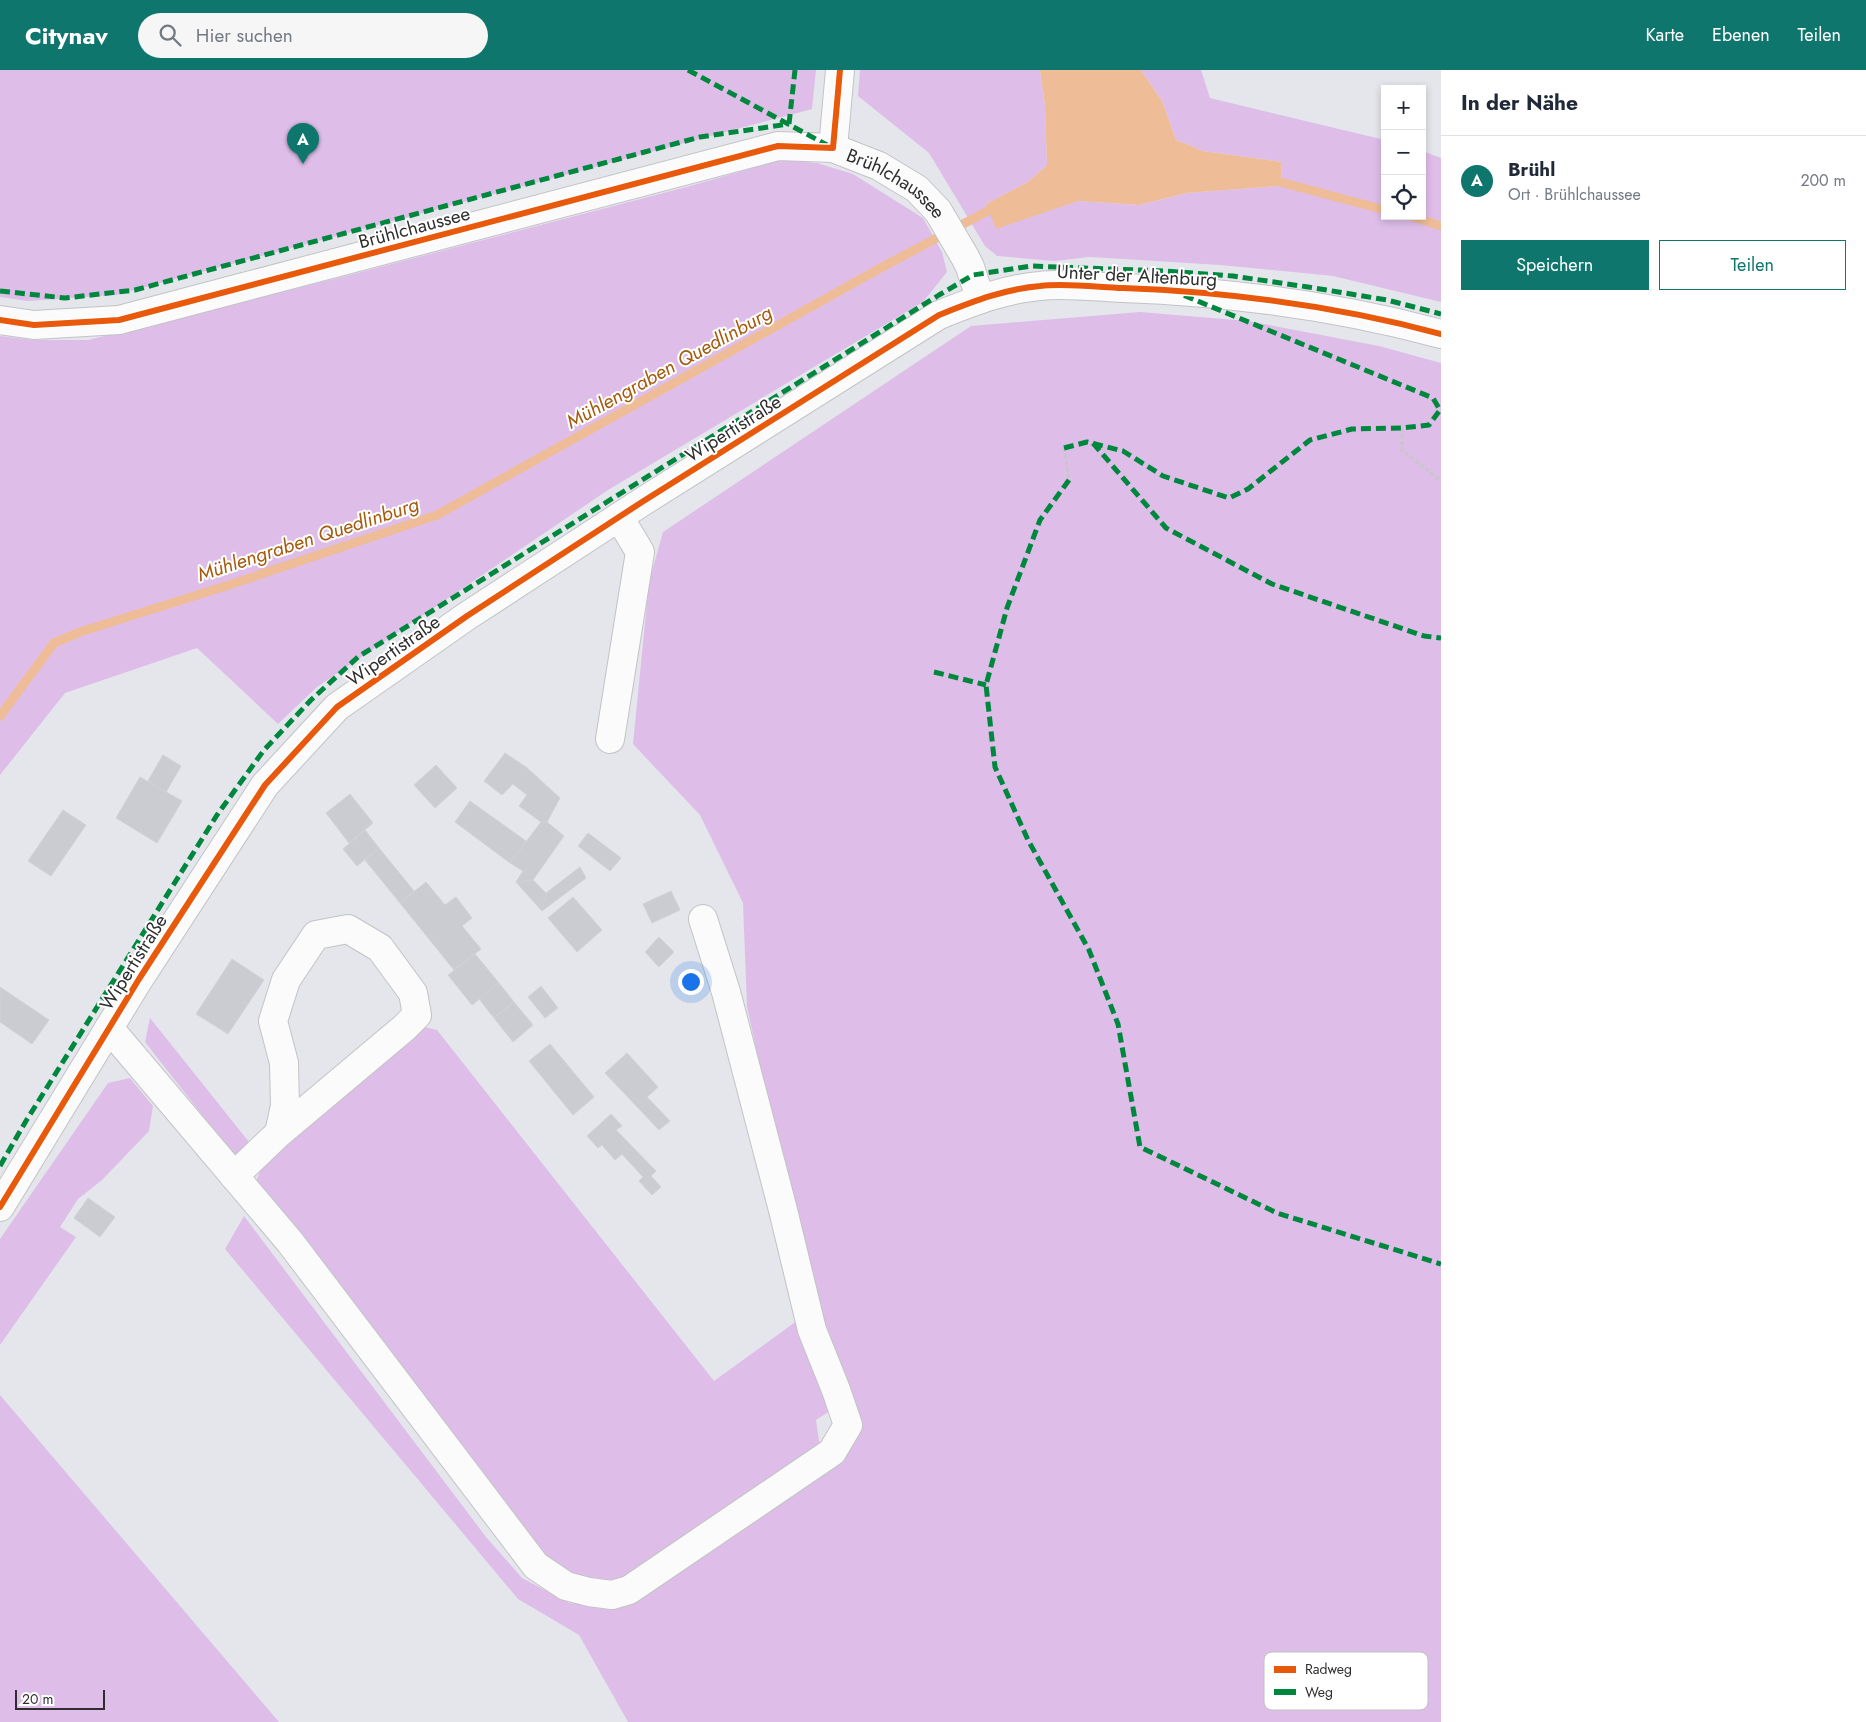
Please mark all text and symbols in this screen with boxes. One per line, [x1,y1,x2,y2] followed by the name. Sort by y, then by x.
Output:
[138,13,488,58] search box
[25,18,108,53] text: Citynav
[156,21,184,49] icon: search
[196,22,293,49] text: Hier suchen
[1645,22,1684,48] text: Karte
[1712,22,1770,48] text: Ebenen
[1798,22,1841,48] text: Teilen
[1381,85,1426,220] map controls
[1381,85,1426,130] button: +
[1461,88,1578,118] text: In der Nähe
[287,123,319,164] pin: A
[1381,130,1426,175] button: −
[842,142,952,223] street label: Brühlchaussee
[1508,156,1555,183] text: Brühl
[1471,169,1483,192] text: A
[1800,169,1846,192] text: 200 m
[1381,175,1426,220] button: locate
[1508,183,1641,206] text: Ort · Brühlchaussee
[355,200,473,255] street label: Brühlchaussee
[1461,240,1649,290] button: Speichern
[1659,240,1846,290] button: Teilen
[1056,258,1218,293] street label: Unter der Altenburg
[561,299,778,436] water label: Mühlengraben Quedlinburg
[680,388,787,469] street label: Wipertistraße
[193,490,423,589] water label: Mühlengraben Quedlinburg
[341,608,446,693] street label: Wipertistraße
[93,909,174,1016] street label: Wipertistraße
[678,969,704,995] your location
[1264,1652,1428,1710] legend
[1305,1659,1352,1679] text: Radweg
[1305,1682,1333,1702] text: Weg
[15,1687,105,1710] scale bar
[22,1689,54,1709] text: 20 m

